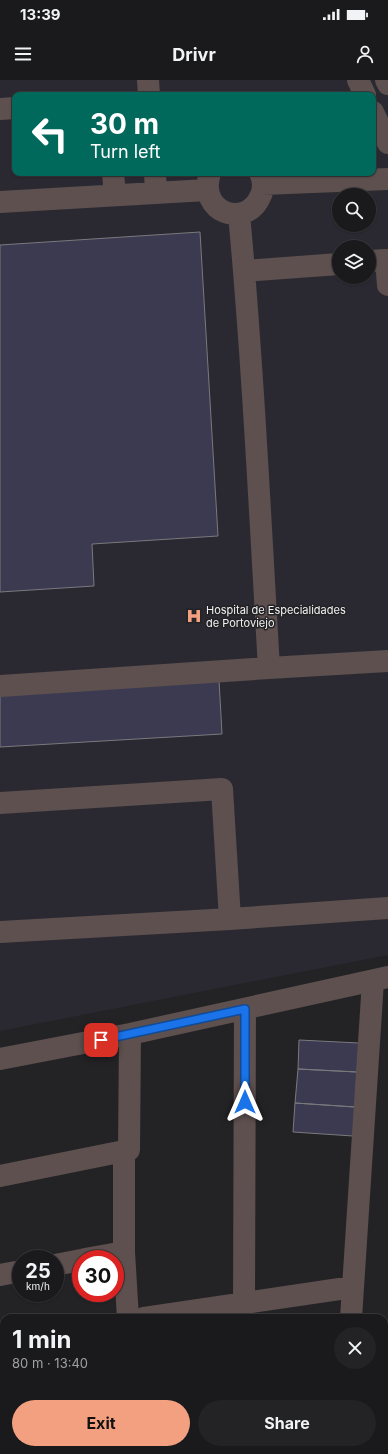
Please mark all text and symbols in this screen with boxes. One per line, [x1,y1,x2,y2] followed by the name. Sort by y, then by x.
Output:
[20,5,61,24] text: 13:39
[12,43,34,65] icon: menu
[354,43,376,65] icon: person
[172,44,216,65] text: Drivr
[90,107,159,141] text: 30 m
[24,108,76,160] icon: left
[90,141,160,162] text: Turn left
[332,188,376,284] map controls
[332,188,376,232] button: search
[332,240,376,284] button: layers
[206,603,346,630] place label: Hospital de Especialidades de Portoviejo
[185,607,203,625] hospital icon: Hospital de Especialidades de Portoviejo
[84,1023,118,1057] pin
[90,1029,112,1051] icon: arrive
[224,1081,266,1123] position arrow
[72,1250,124,1302] speed limit sign: 30
[25,1259,51,1283] text: 25
[26,1280,50,1292] text: km/h
[12,1325,71,1354] text: 1 min
[334,1327,376,1369] button: close
[12,1355,88,1371] text: 80 m · 13:40
[12,1400,190,1446] button: Exit
[198,1400,376,1446] button: Share

